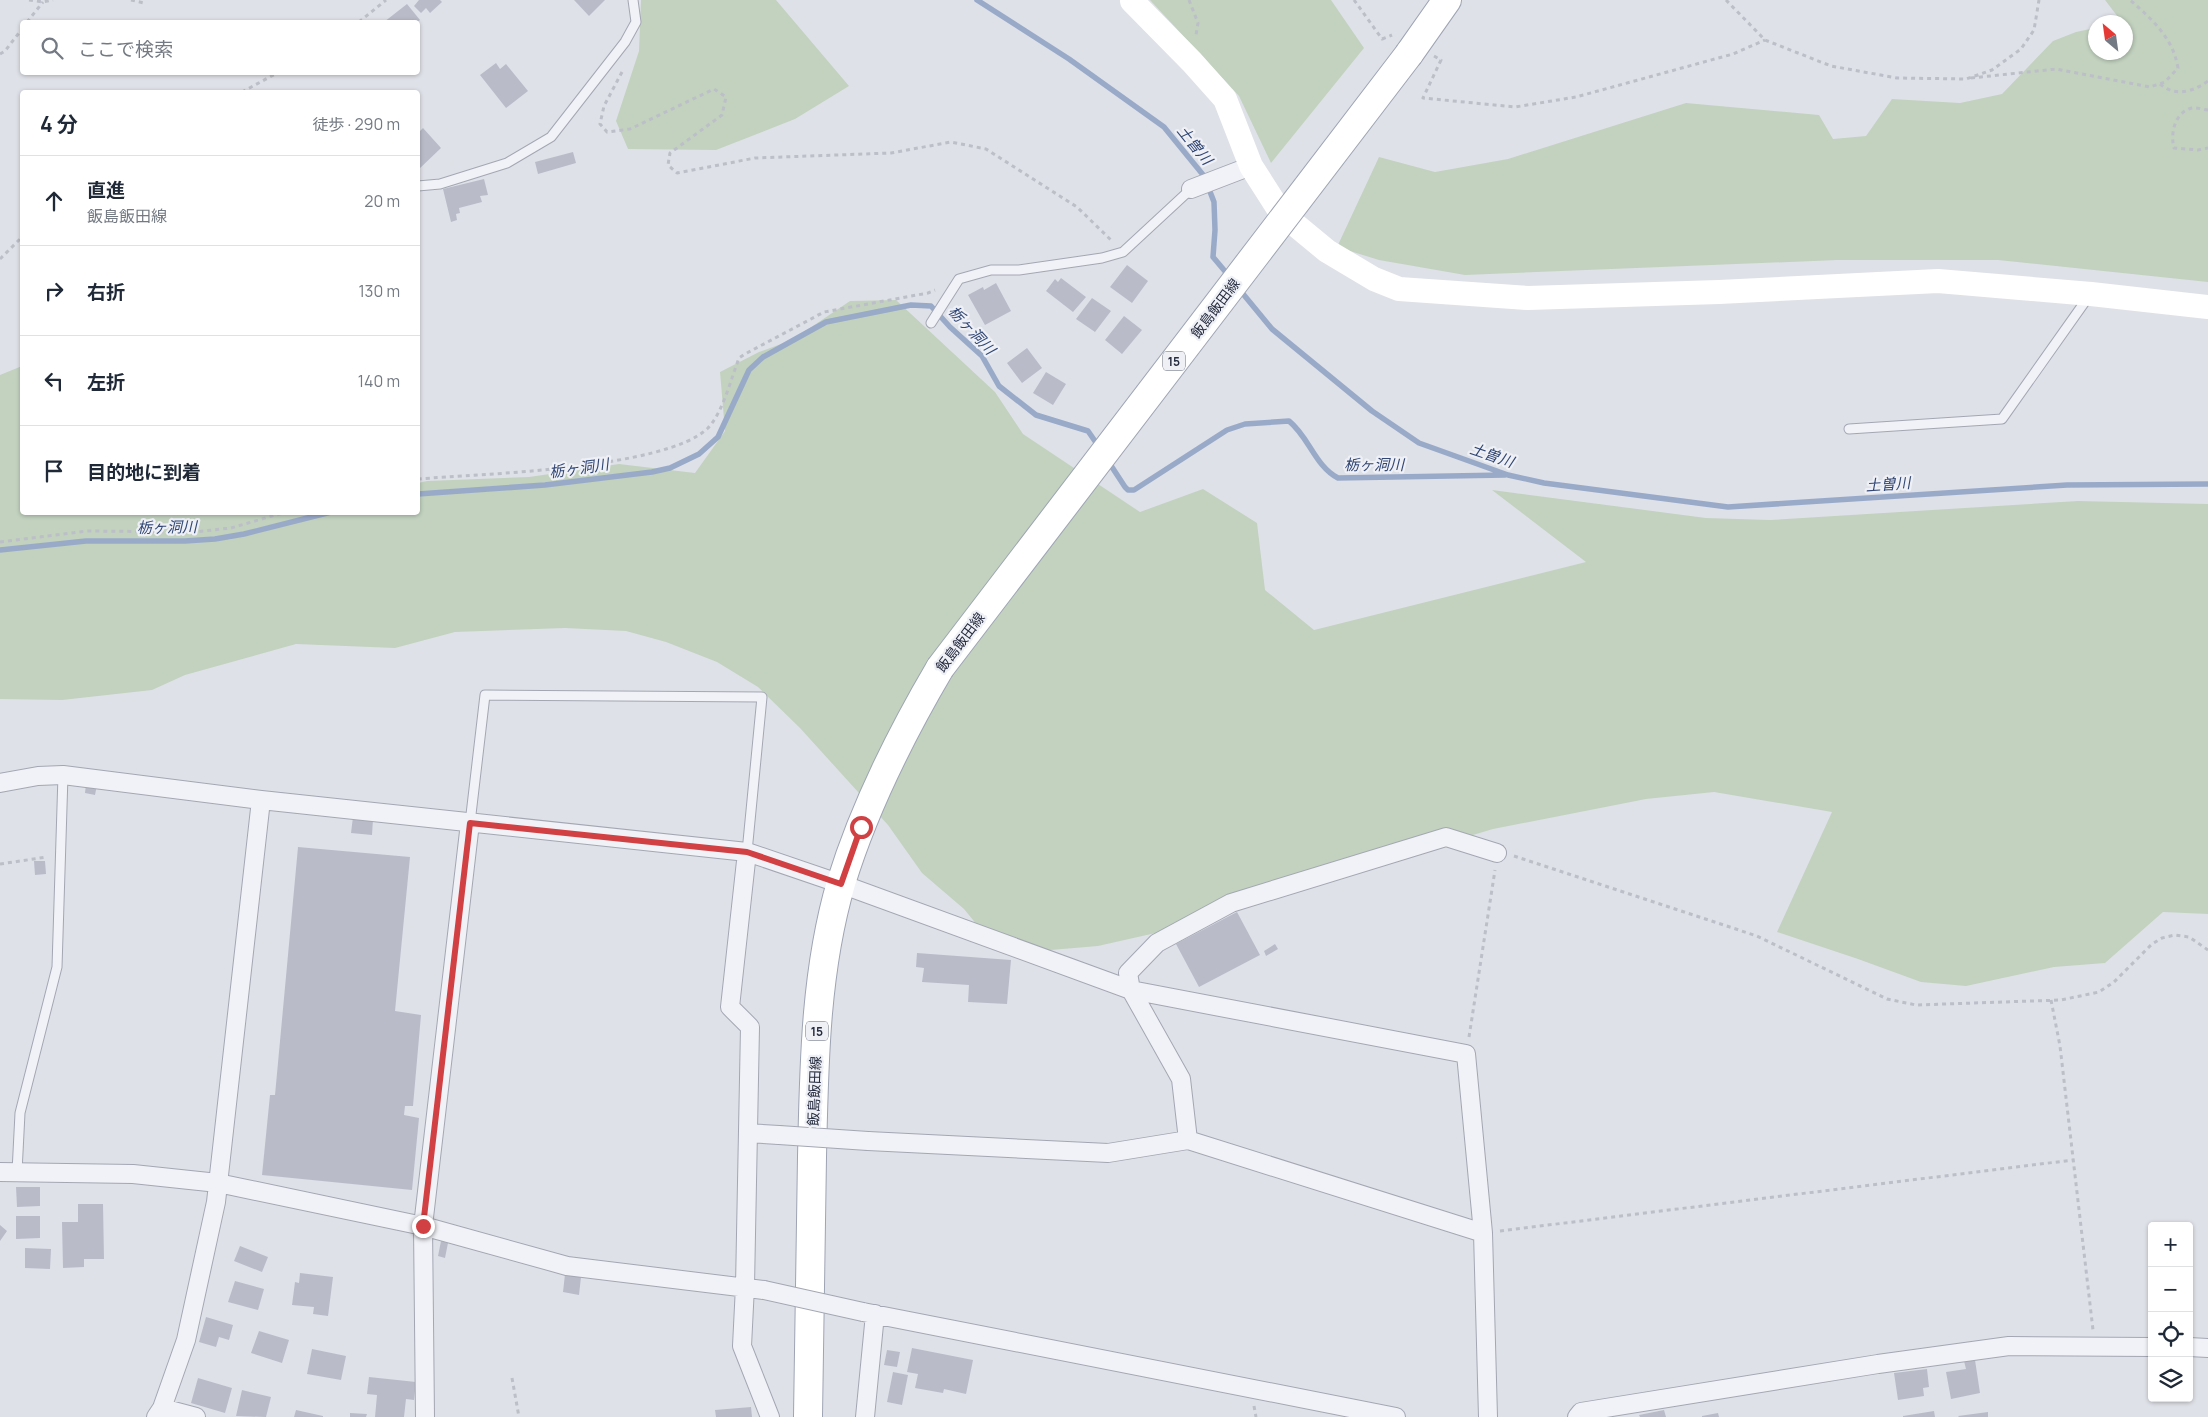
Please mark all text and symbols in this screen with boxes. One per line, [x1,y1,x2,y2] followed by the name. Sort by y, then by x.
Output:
[2088,15,2133,60] north arrow
[20,20,420,75] search box
[38,34,66,62] icon: search
[78,36,173,62] text: ここで検索
[40,110,78,138] text: 4 分
[312,113,400,135] text: 徒歩 · 290 m
[1173,121,1219,171] water label: 土曽川
[87,177,125,203] text: 直進
[40,187,68,215] icon: ahead
[364,190,400,212] text: 20 m
[87,205,167,227] text: 飯島飯田線
[1186,274,1244,342] street label: 飯島飯田線
[40,277,68,305] icon: right
[87,279,125,305] text: 右折
[358,280,400,302] text: 130 m
[944,301,1001,361] water label: 栃ヶ洞川
[1163,352,1185,371] road number: 15
[40,367,68,395] icon: left
[87,369,125,395] text: 左折
[358,370,400,392] text: 140 m
[1467,438,1519,473] water label: 土曽川
[548,453,612,483] water label: 栃ヶ洞川
[1344,454,1406,475] water label: 栃ヶ洞川
[40,457,68,485] icon: arrive
[87,459,201,485] text: 目的地に到着
[1865,472,1913,496] water label: 土曽川
[137,516,199,538] water label: 栃ヶ洞川
[931,608,989,676] street label: 飯島飯田線
[850,816,873,839] route start
[806,1021,828,1040] road number: 15
[803,1056,825,1126] street label: 飯島飯田線
[412,1215,435,1238] route end
[2148,1222,2193,1402] map controls
[2148,1222,2193,1267] button: +
[2148,1267,2193,1312] button: −
[2148,1312,2193,1357] button: locate
[2148,1357,2193,1402] button: layers

